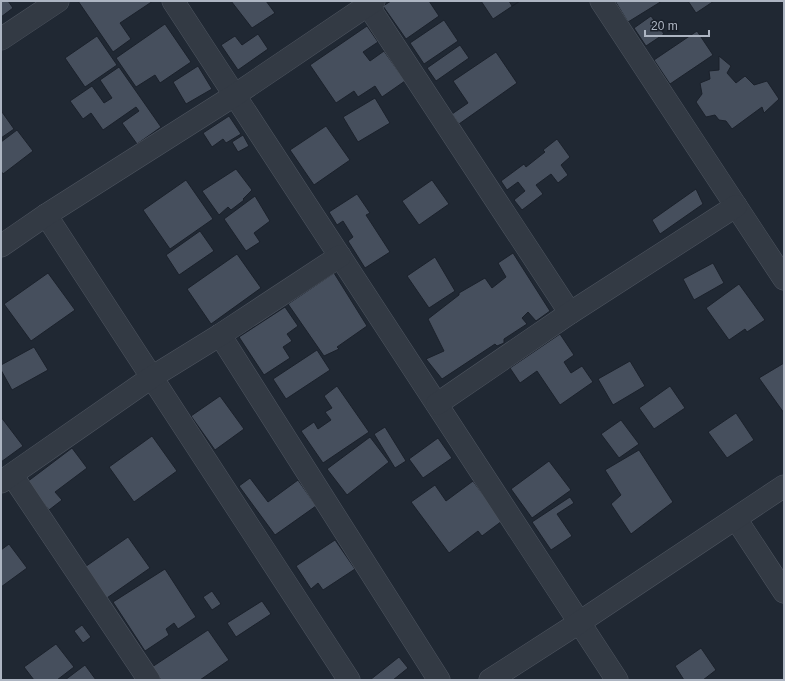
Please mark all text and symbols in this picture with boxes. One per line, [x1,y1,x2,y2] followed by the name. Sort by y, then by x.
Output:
[645,12,709,38] scale bar
[651,19,678,33] text: 20 m

